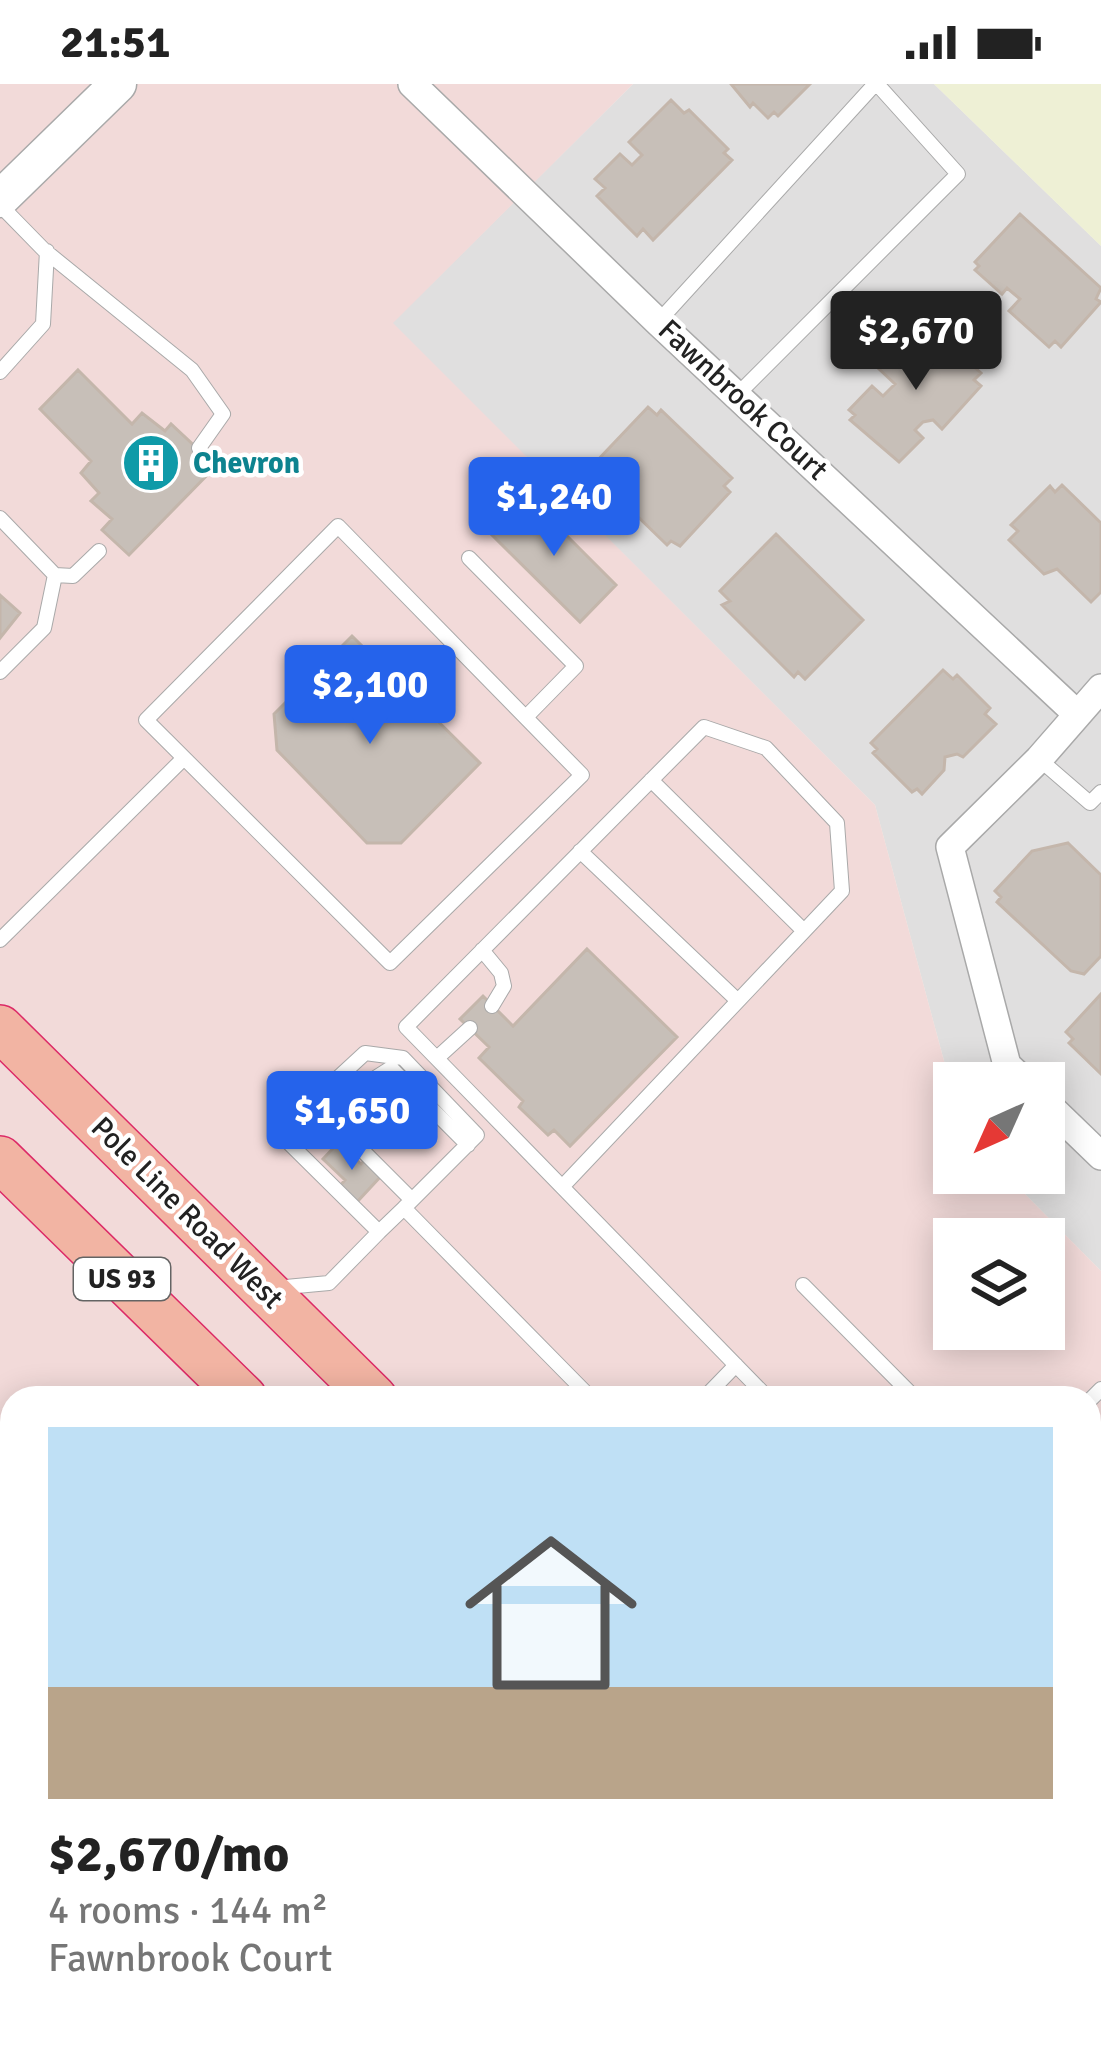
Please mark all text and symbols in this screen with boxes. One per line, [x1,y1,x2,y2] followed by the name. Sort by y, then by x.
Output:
[60,15,170,70] text: 21:51
[818,291,1014,393] pin: $2,670
[858,306,974,354] text: $2,670
[650,312,836,488] street label: Fawnbrook Court
[120,432,182,494] building icon: Chevron
[193,445,300,482] place label: Chevron
[456,457,652,559] pin: $1,240
[496,472,612,520] text: $1,240
[272,645,468,747] pin: $2,100
[312,660,428,708] text: $2,100
[933,1062,1065,1194] north arrow
[933,1062,1065,1350] map controls
[254,1071,450,1173] pin: $1,650
[294,1086,410,1134] text: $1,650
[83,1109,291,1317] street label: Pole Line Road West
[933,1218,1065,1350] button: layers
[74,1258,170,1300] road number: US 93
[443,1505,659,1721] icon: home
[48,1823,289,1886] text: $2,670/mo
[48,1886,328,1934] text: 4 rooms · 144 m²
[48,1934,332,1982] text: Fawnbrook Court

